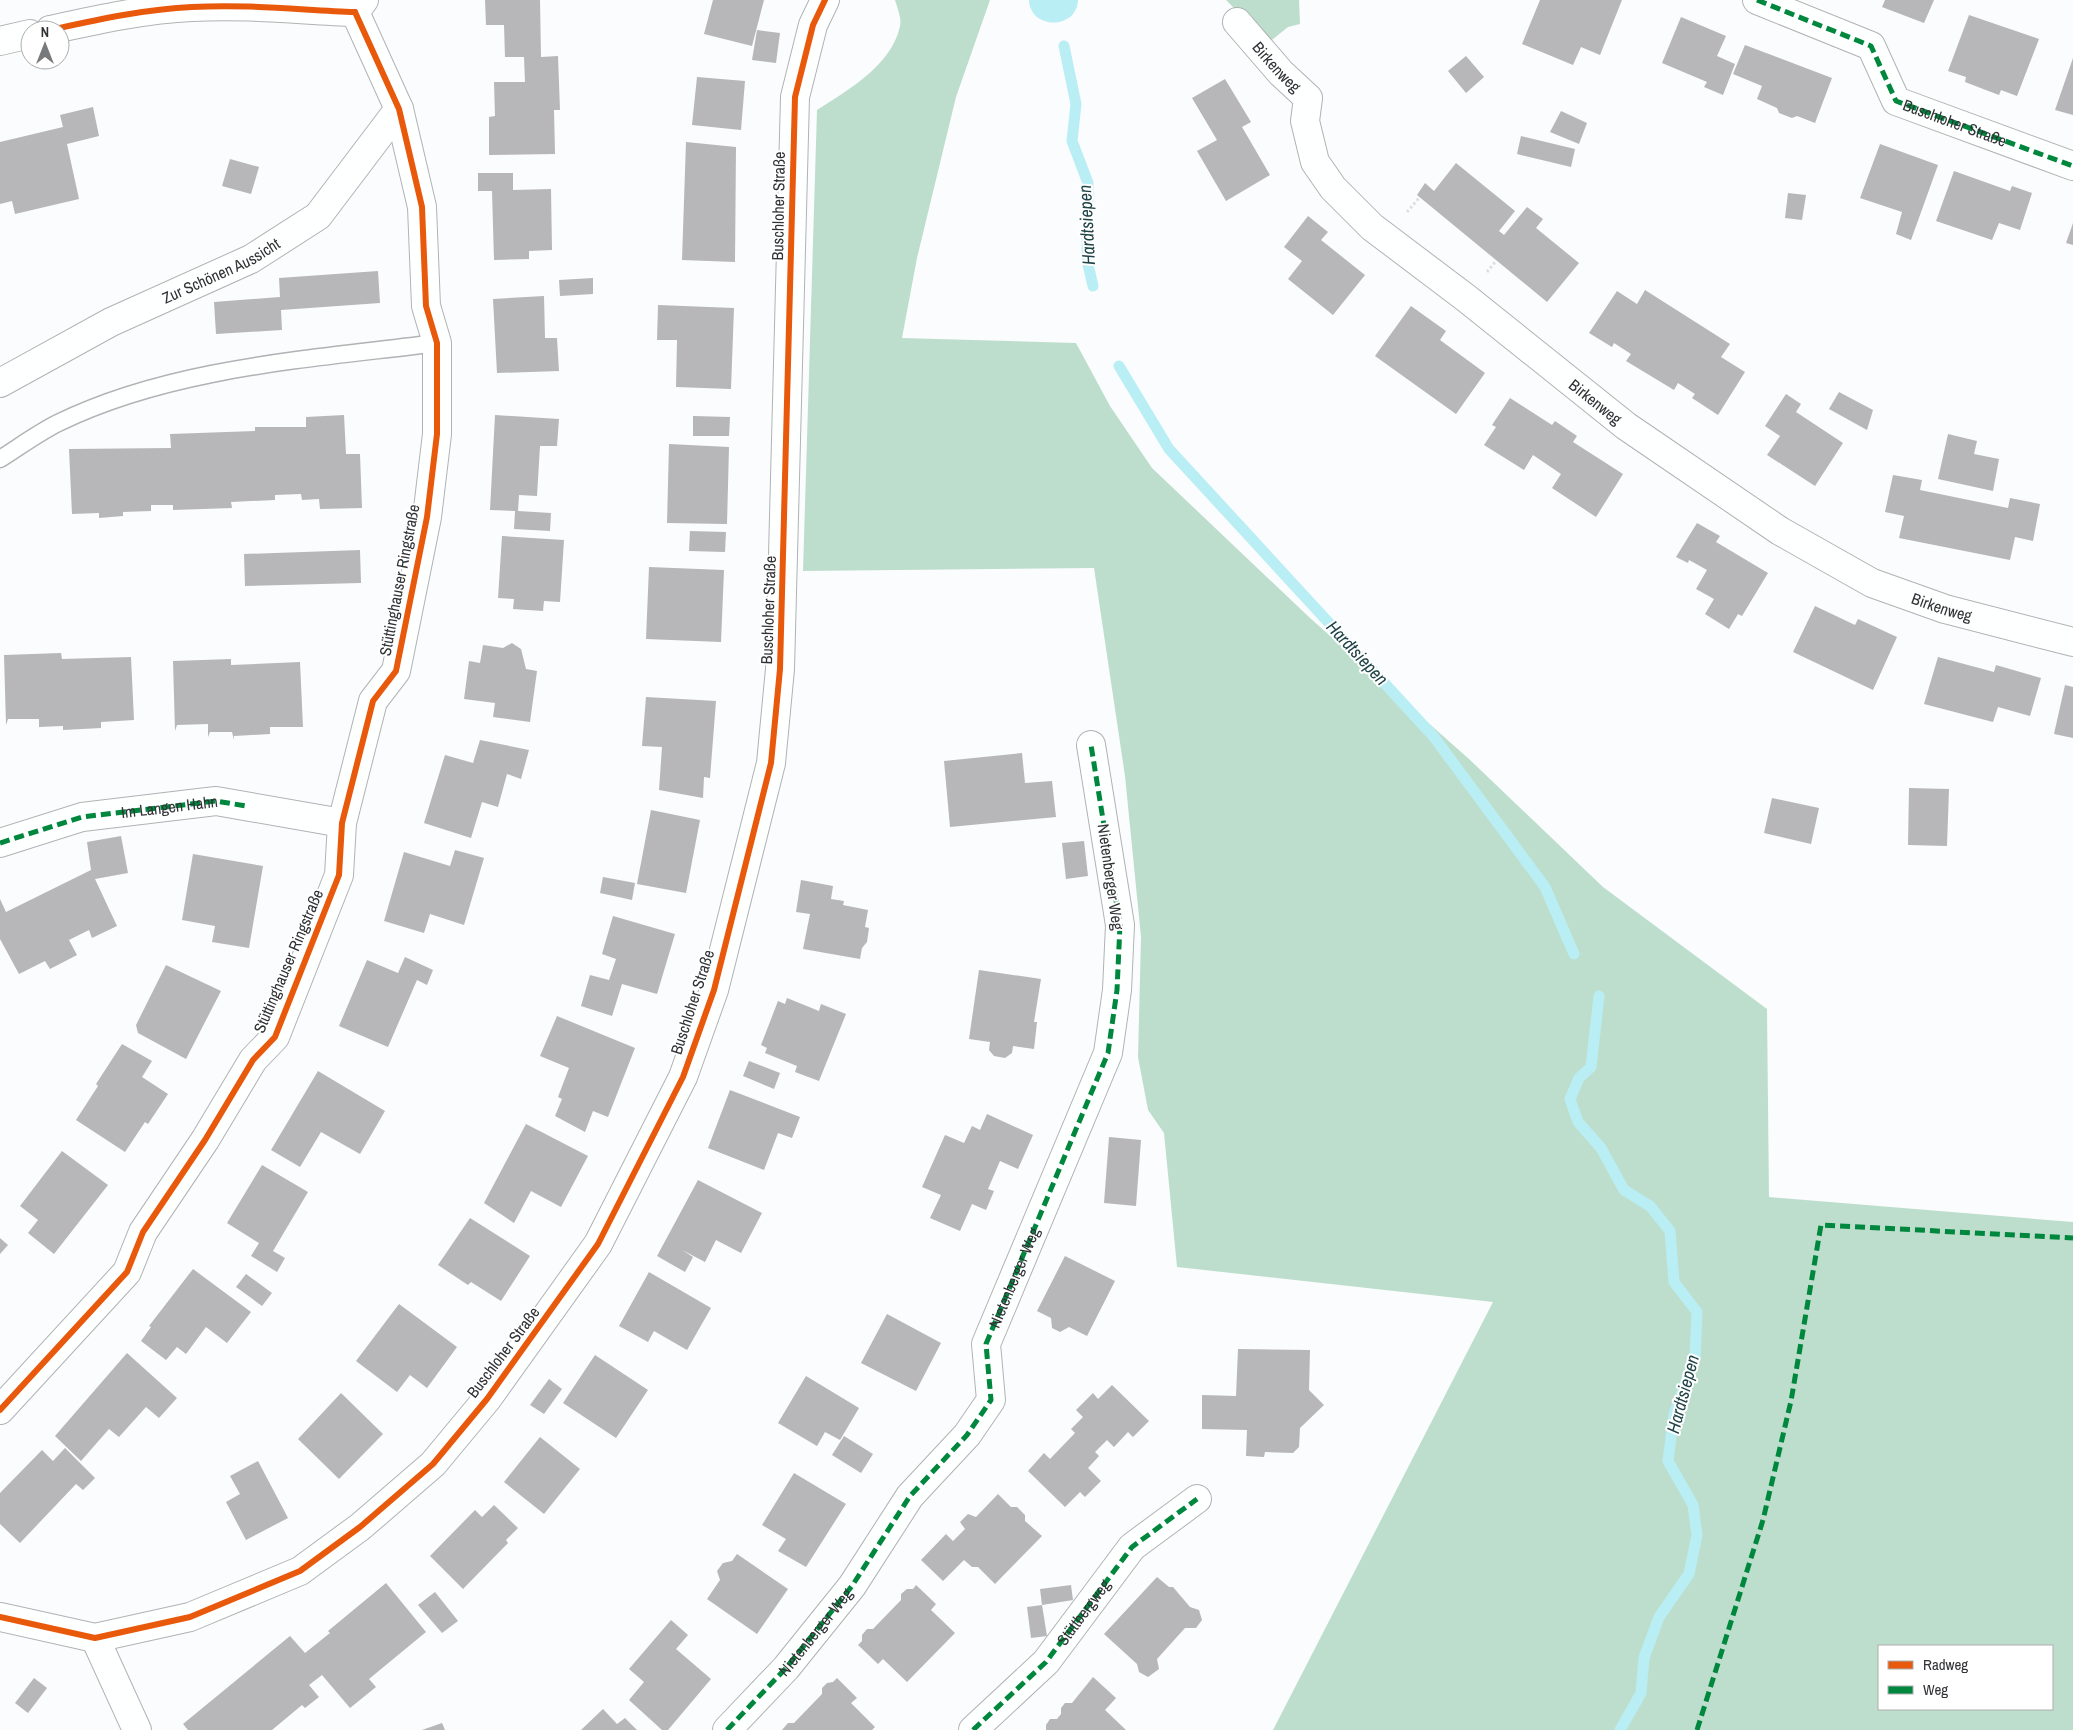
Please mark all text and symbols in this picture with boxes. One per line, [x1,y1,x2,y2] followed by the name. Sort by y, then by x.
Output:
[20,20,70,70] north arrow
[41,23,49,41] text: N
[1248,37,1306,98] street label: Birkenweg
[1900,94,2010,152] street label: Buschloher Straße
[766,151,790,261] street label: Buschloher Straße
[1072,184,1101,266] water label: Hardtsiepen
[159,232,284,309] street label: Zur Schönen Aussicht
[1564,374,1627,430] street label: Birkenweg
[374,502,424,658] street label: Stüttinghauser Ringstraße
[755,555,781,665] street label: Buschloher Straße
[1909,587,1975,627] street label: Birkenweg
[1321,615,1394,691] water label: Hardtsiepen
[120,790,219,823] street label: Im Langen Hahn
[1093,822,1129,932] street label: Nietenberger Weg
[248,886,328,1036] street label: Stüttinghauser Ringstraße
[665,947,719,1057] street label: Buschloher Straße
[983,1223,1045,1331] street label: Nietenberger Weg
[462,1302,544,1402] street label: Buschloher Straße
[1660,1352,1705,1436] water label: Hardtsiepen
[1051,1574,1116,1650] street label: Stüttbergweg
[773,1583,858,1681] street label: Nietenberger Weg
[1878,1645,2053,1710] legend
[1923,1654,1968,1675] text: Radweg
[1923,1679,1948,1700] text: Weg

